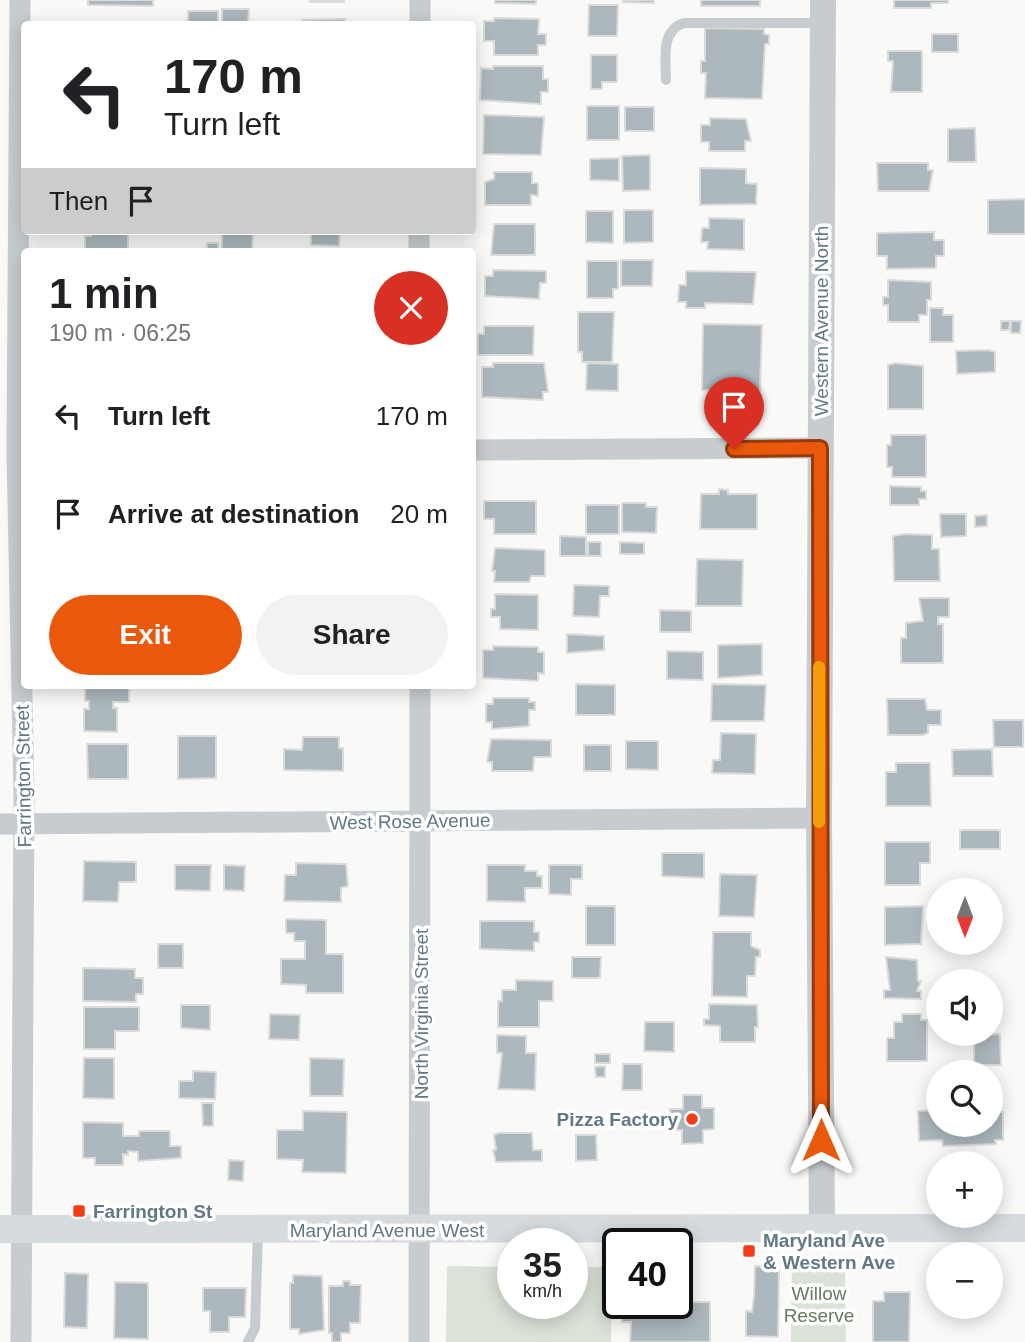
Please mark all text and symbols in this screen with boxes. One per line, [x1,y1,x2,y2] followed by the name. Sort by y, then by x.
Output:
[49,49,140,140] icon: left
[164,49,303,103] text: 170 m
[164,106,280,142] text: Turn left
[122,182,160,220] icon: arrive
[49,186,108,216] text: Then
[811,226,832,416] street label: Western Avenue North
[49,270,159,317] text: 1 min
[374,271,448,345] button: close
[49,320,191,346] text: 190 m · 06:25
[704,377,764,449] pin
[715,388,753,426] icon: arrive
[49,397,87,435] icon: left
[108,401,210,431] text: Turn left
[376,401,448,431] text: 170 m
[49,495,87,533] icon: arrive
[108,499,359,529] text: Arrive at destination
[390,499,448,529] text: 20 m
[49,595,242,675] button: Exit
[256,595,448,675] button: Share
[12,704,35,847] street label: Farrington Street
[329,810,491,833] street label: West Rose Avenue
[926,878,1003,956] north arrow
[926,878,1003,1319] map controls
[411,928,432,1099] street label: North Virginia Street
[926,969,1003,1046] button: sound
[926,1060,1003,1137] button: search
[784,1103,858,1177] position arrow
[557,1109,678,1130] place label: Pizza Factory
[684,1111,700,1127] marker: Pizza Factory
[926,1151,1003,1228] button: +
[93,1201,213,1222] place label: Farrington St
[71,1203,87,1219] marker: Farrington St
[290,1220,485,1241] street label: Maryland Avenue West
[602,1228,693,1319] speed limit sign: 40
[763,1230,895,1273] place label: Maryland Ave & Western Ave
[926,1242,1003,1319] button: −
[741,1243,757,1259] marker: Maryland Ave & Western Ave
[523,1245,562,1284] text: 35
[523,1281,562,1301] text: km/h
[784,1283,854,1326] park label: Willow Reserve

